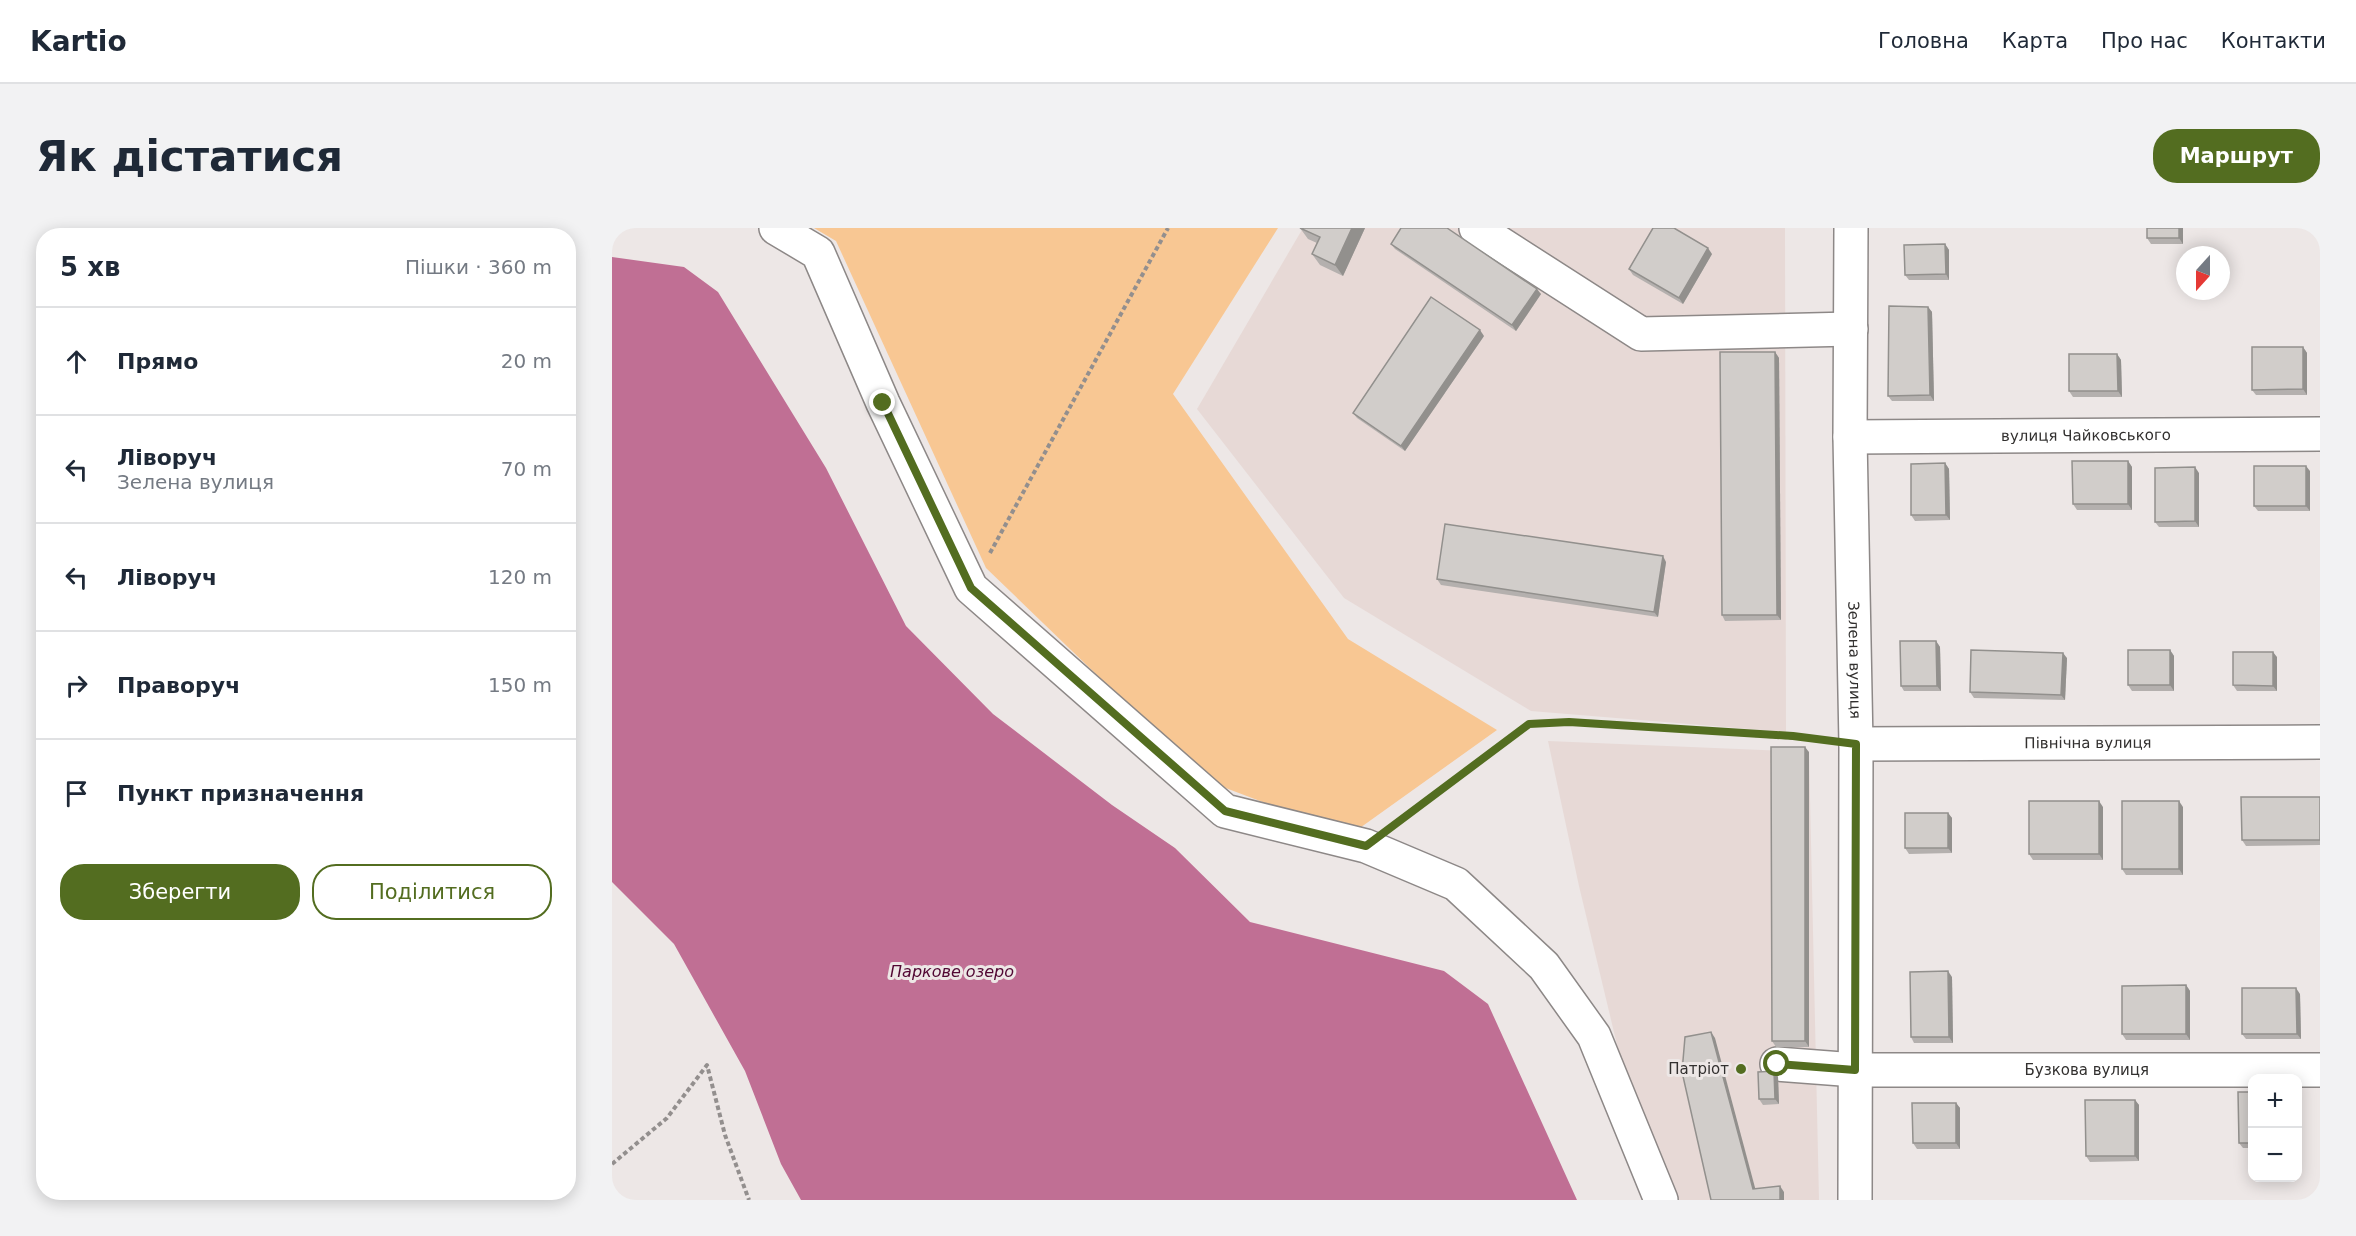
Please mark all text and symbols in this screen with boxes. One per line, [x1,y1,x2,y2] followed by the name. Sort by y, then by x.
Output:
[30,25,127,58] text: Kartio
[1878,29,1969,53] text: Головна
[2002,29,2068,53] text: Карта
[2101,29,2188,53] text: Про нас
[2221,29,2326,53] text: Контакти
[2153,129,2320,183] button: Маршрут
[36,132,343,181] text: Як дістатися
[2176,246,2230,300] north arrow
[60,252,120,282] text: 5 хв
[405,255,552,279] text: Пішки · 360 m
[60,345,93,378] icon: ahead
[117,349,198,374] text: Прямо
[501,349,552,373] text: 20 m
[869,389,895,415] route end
[2001,426,2171,445] street label: вулиця Чайковського
[117,445,217,470] text: Ліворуч
[60,453,93,486] icon: left
[501,457,552,481] text: 70 m
[117,470,274,494] text: Зелена вулиця
[60,561,93,594] icon: left
[117,565,217,590] text: Ліворуч
[488,565,552,589] text: 120 m
[1844,601,1865,719] street label: Зелена вулиця
[60,669,93,702] icon: right
[117,673,240,698] text: Праворуч
[488,673,552,697] text: 150 m
[2024,734,2152,752] street label: Північна вулиця
[60,777,93,810] icon: arrive
[117,781,364,806] text: Пункт призначення
[60,864,300,920] button: Зберегти
[312,864,552,920] button: Поділитися
[890,962,1014,981] water label: Паркове озеро
[1763,1050,1789,1076] route start
[1668,1060,1729,1078] place label: Патріот
[2024,1061,2149,1079] street label: Бузкова вулиця
[1734,1062,1748,1076] marker: Патріот
[2248,1074,2302,1182] map controls
[2248,1074,2302,1128] button: +
[2248,1128,2302,1182] button: −

